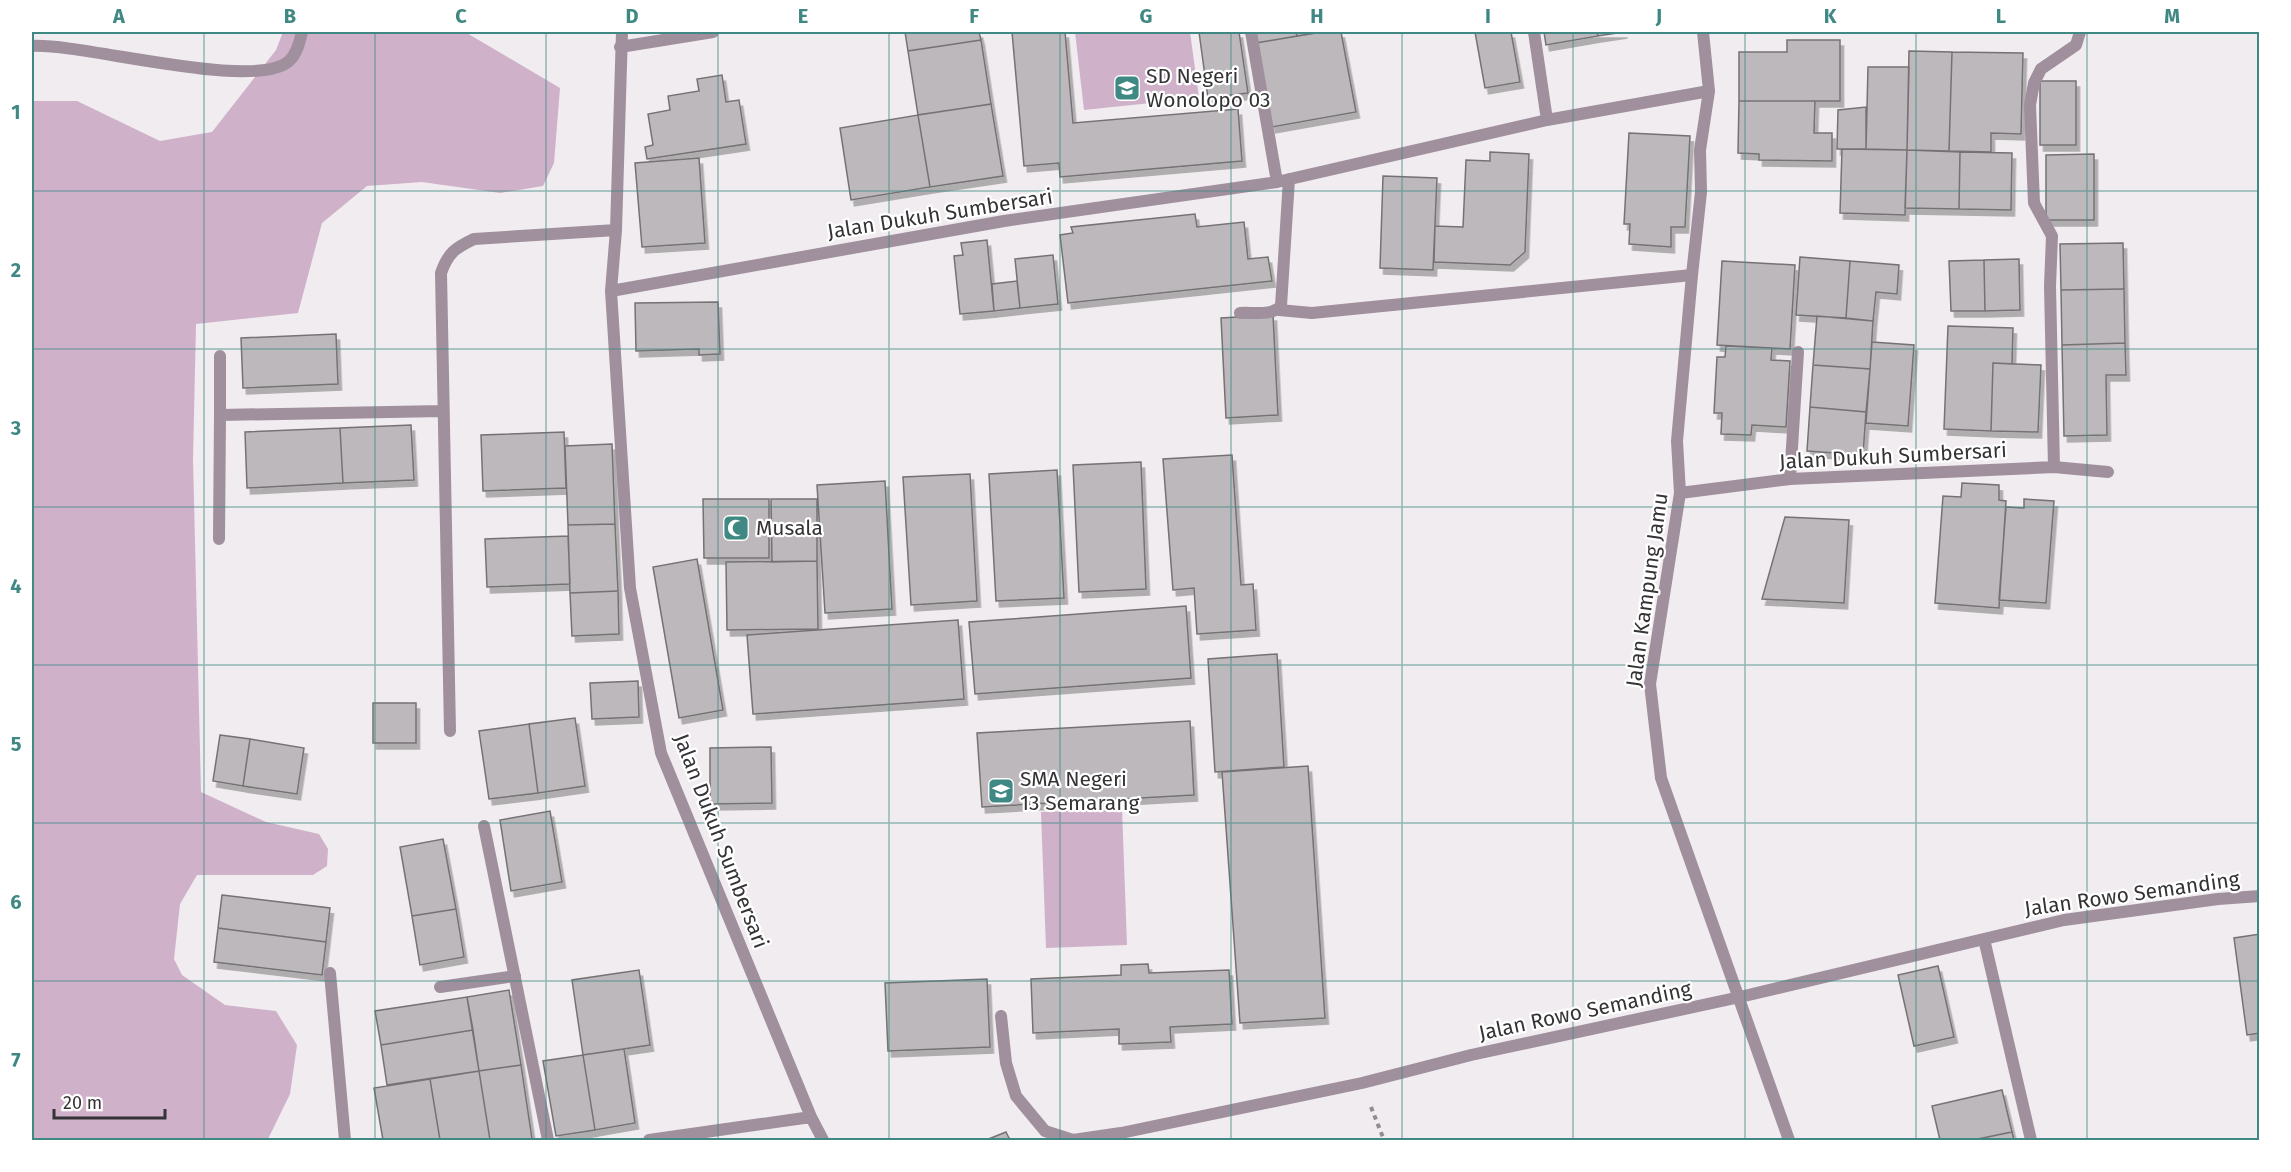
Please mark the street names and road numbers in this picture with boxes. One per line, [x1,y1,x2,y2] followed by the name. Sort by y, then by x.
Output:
[825,183,1055,245] street label: Jalan Dukuh Sumbersari
[1779,437,2007,475] street label: Jalan Dukuh Sumbersari
[1620,491,1674,689] street label: Jalan Kampung Jamu
[668,730,774,952] street label: Jalan Dukuh Sumbersari
[2023,866,2241,922] street label: Jalan Rowo Semanding
[1476,976,1694,1046] street label: Jalan Rowo Semanding

